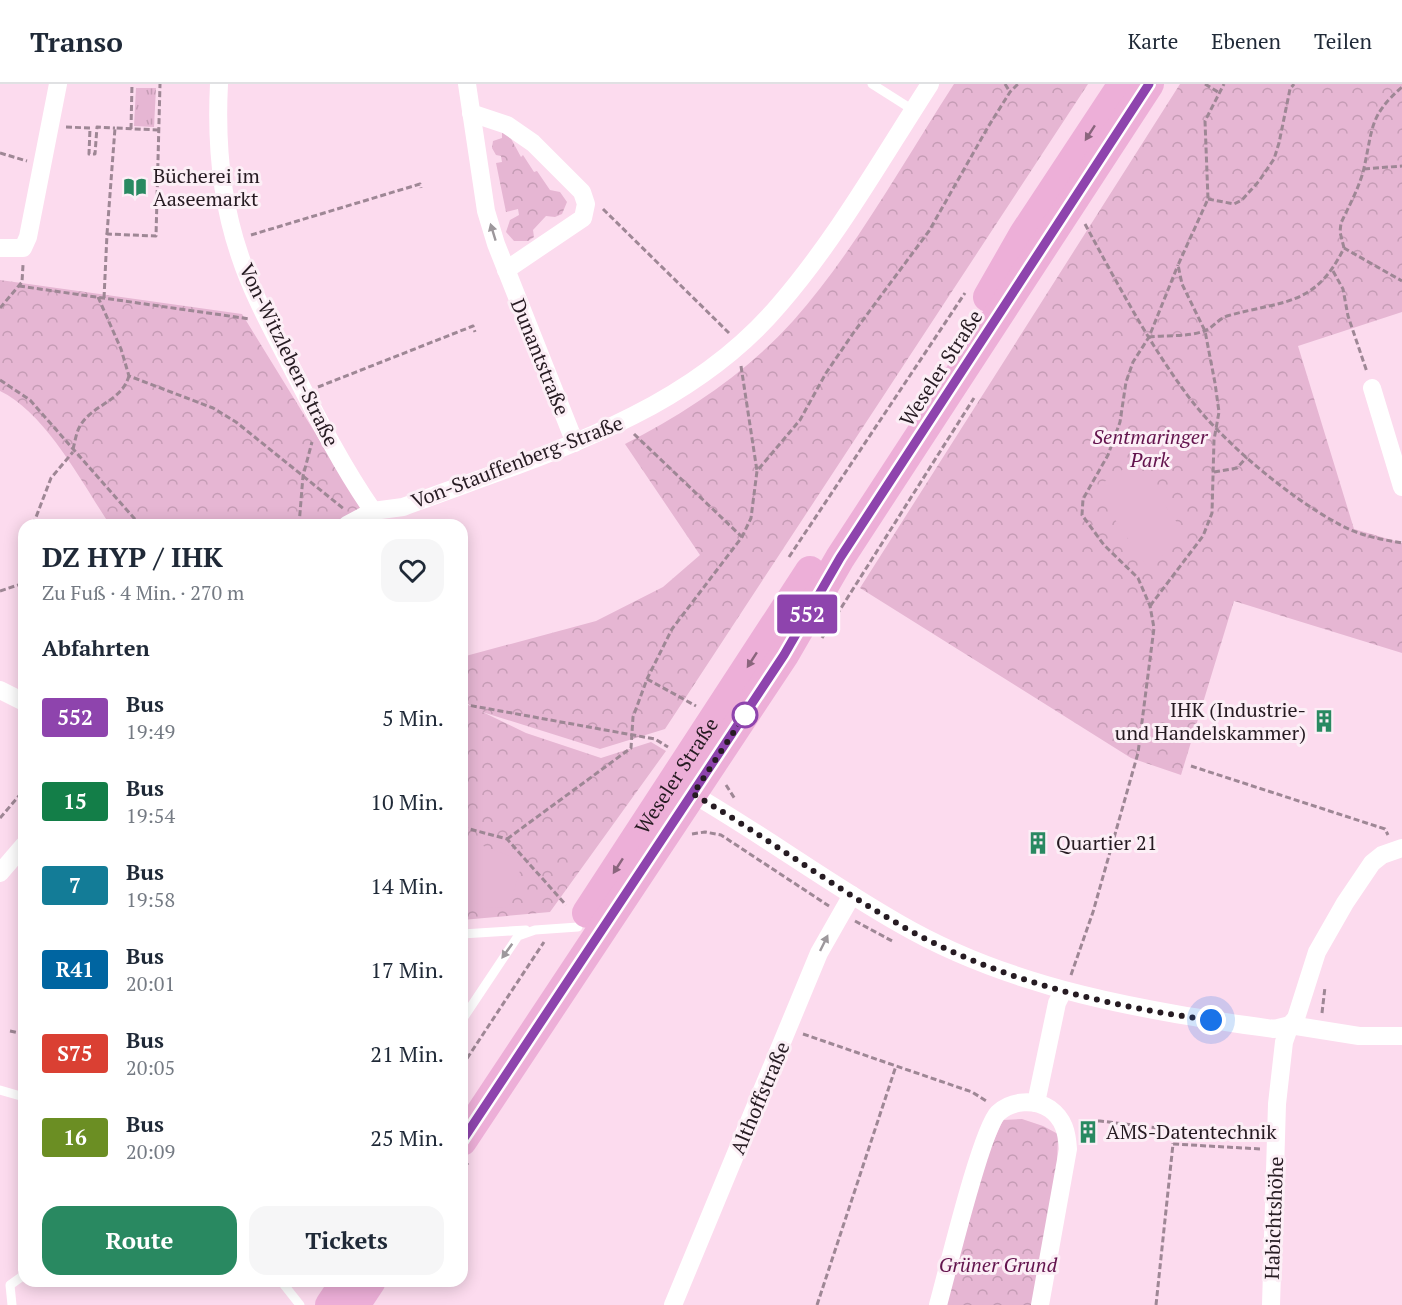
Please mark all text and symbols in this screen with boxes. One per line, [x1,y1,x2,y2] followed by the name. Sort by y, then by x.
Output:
[30,23,123,60] text: Transo
[1128,27,1178,55] text: Karte
[1211,27,1281,55] text: Ebenen
[1314,27,1372,55] text: Teilen
[1085,124,1096,141] one-way arrow
[153,162,260,212] place label: Bücherei im Aaseemarkt
[122,174,148,200] library icon: Bücherei im Aaseemarkt
[488,223,497,241] one-way arrow
[233,259,346,451] street label: Von-Witzleben-Straße
[505,294,576,419] street label: Dunantstraße
[893,304,988,431] street label: Weseler Straße
[407,409,627,514] street label: Von-Stauffenberg-Straße
[1093,423,1209,473] park label: Sentmaringer Park
[42,538,223,575] text: DZ HYP / IHK
[381,539,444,602] button: heart
[42,579,244,606] text: Zu Fuß · 4 Min. · 270 m
[772,594,842,634] line badge: 552
[789,600,825,628] text: 552
[42,633,150,662] text: Abfahrten
[746,652,757,668] one-way arrow
[126,689,164,718] text: Bus
[1115,696,1306,746] place label: IHK (Industrie- und Handelskammer)
[732,702,758,728] unlabelled marker
[57,703,93,731] text: 552
[382,703,444,732] text: 5 Min.
[1311,708,1337,734] building icon: IHK (Industrie- und Handelskammer)
[628,712,724,839] street label: Weseler Straße
[126,718,175,745] text: 19:49
[126,773,164,802] text: Bus
[63,787,87,815] text: 15
[370,787,444,816] text: 10 Min.
[126,802,175,829] text: 19:54
[1056,829,1157,856] place label: Quartier 21
[1025,830,1051,856] building icon: Quartier 21
[126,857,164,886] text: Bus
[612,858,623,874] one-way arrow
[69,871,81,899] text: 7
[370,871,444,900] text: 14 Min.
[126,886,175,913] text: 19:58
[820,935,829,952] one-way arrow
[126,941,164,970] text: Bus
[501,942,513,958] one-way arrow
[56,955,94,983] text: R41
[370,955,444,984] text: 17 Min.
[126,970,175,997] text: 20:01
[1196,1005,1226,1035] your location
[126,1025,164,1054] text: Bus
[724,1037,795,1158] street label: Althoffstraße
[57,1039,93,1067] text: S75
[370,1039,444,1068] text: 21 Min.
[126,1054,175,1081] text: 20:05
[126,1109,164,1138] text: Bus
[1106,1118,1277,1145] place label: AMS-Datentechnik
[1075,1119,1101,1145] building icon: AMS-Datentechnik
[63,1123,87,1151] text: 16
[370,1123,444,1152] text: 25 Min.
[126,1138,175,1165] text: 20:09
[1258,1156,1289,1280] street label: Habichtshöhe
[42,1206,237,1275] button: Route
[249,1206,444,1275] button: Tickets
[939,1251,1058,1278] park label: Grüner Grund

